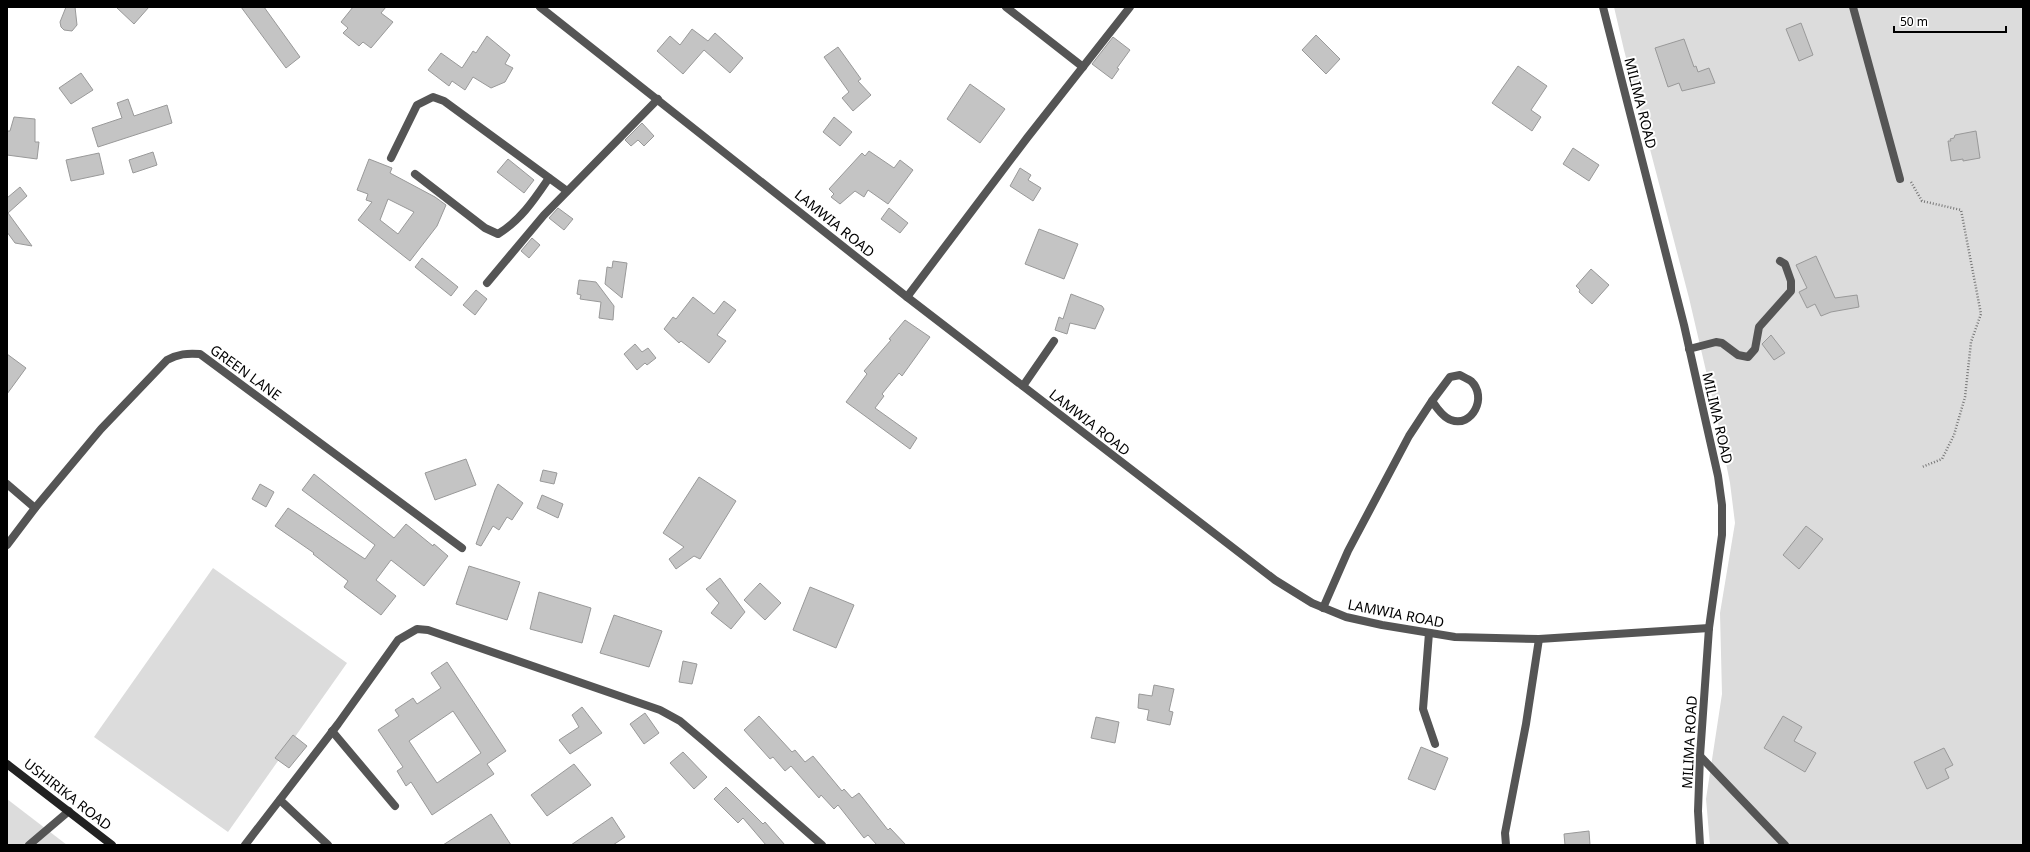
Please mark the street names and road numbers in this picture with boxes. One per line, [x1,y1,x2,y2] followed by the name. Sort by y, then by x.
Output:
[1620,55,1662,151] street label: MILIMA ROAD
[791,185,879,261] street label: LAMWIA ROAD
[207,340,285,404] street label: GREEN LANE
[1698,370,1738,466] street label: MILIMA ROAD
[1046,384,1134,460] street label: LAMWIA ROAD
[1346,594,1446,632] street label: LAMWIA ROAD
[1677,695,1701,789] street label: MILIMA ROAD
[20,754,116,834] street label: USHIRIKA ROAD

